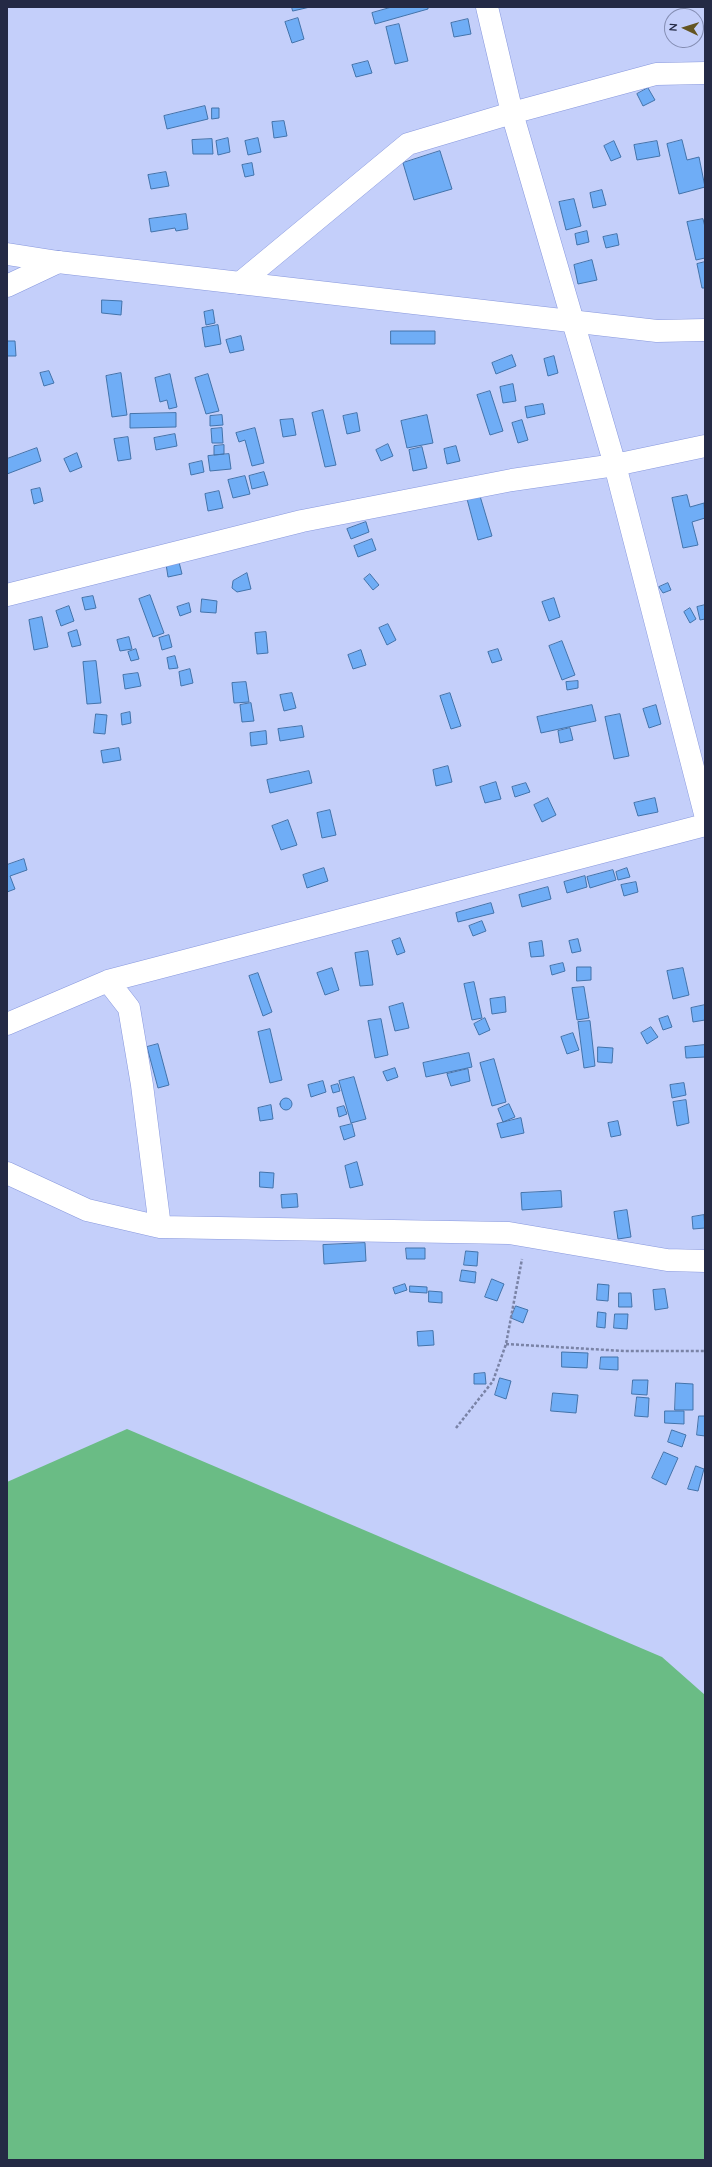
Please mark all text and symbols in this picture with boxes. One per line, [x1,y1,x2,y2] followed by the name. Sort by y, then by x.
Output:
[664,8,704,48] north arrow
[666,23,680,32] text: N

